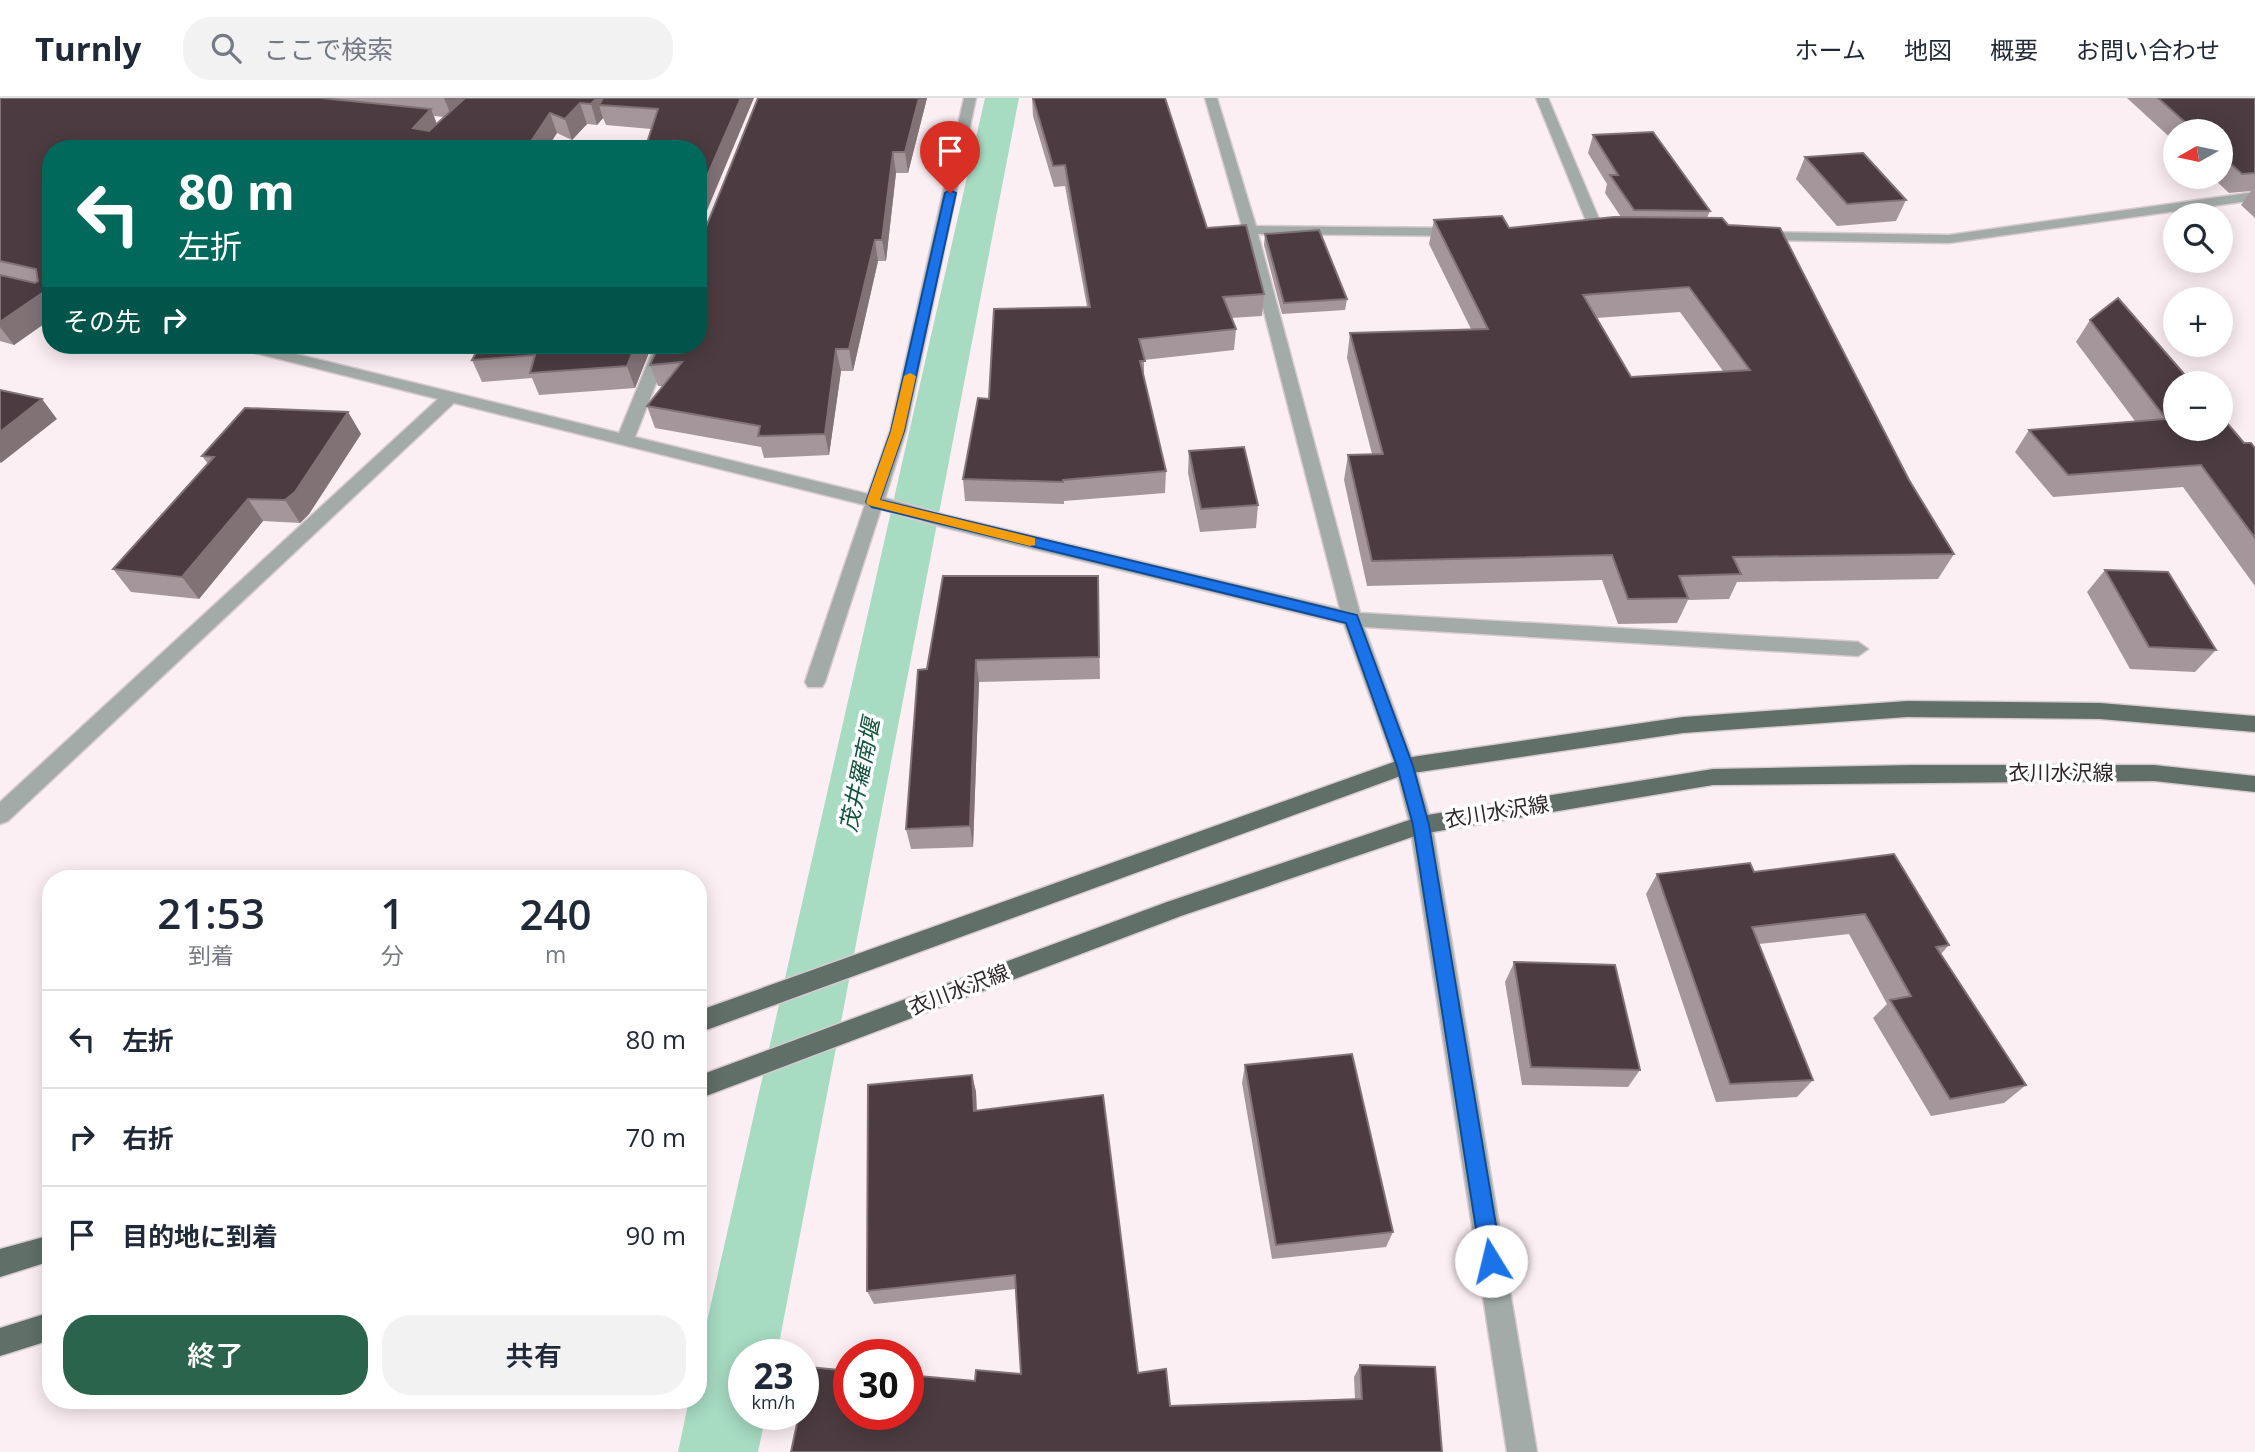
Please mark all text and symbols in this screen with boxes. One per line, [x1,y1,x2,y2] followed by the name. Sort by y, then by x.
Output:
[183,17,673,80] search box
[35,26,141,71] text: Turnly
[207,29,245,67] icon: search
[263,31,393,67] text: ここで検索
[1795,33,1866,66] text: ホーム
[1904,33,1952,66] text: 地図
[1990,33,2038,66] text: 概要
[2076,33,2220,66] text: お問い合わせ
[2163,119,2233,189] north arrow
[2163,119,2233,441] map controls
[920,121,980,193] pin
[931,132,969,170] icon: arrive
[178,158,295,224] text: 80 m
[63,168,154,259] icon: left
[2163,203,2233,273] button: search
[178,224,242,267] text: 左折
[2163,287,2233,357] button: +
[155,301,193,339] icon: right
[63,303,141,339] text: その先
[2163,371,2233,441] button: −
[831,711,887,834] water label: 茂井羅南堰
[2009,758,2114,786] street label: 衣川水沢線
[1443,789,1551,833] street label: 衣川水沢線
[157,884,265,941] text: 21:53
[380,884,404,941] text: 1
[520,885,592,942] text: 240
[545,938,566,970] text: m
[188,939,234,971] text: 到着
[381,939,404,971] text: 分
[905,957,1013,1021] street label: 衣川水沢線
[63,1020,101,1058] icon: left
[625,1021,686,1057] text: 80 m
[122,1022,174,1058] text: 左折
[63,1118,101,1156] icon: right
[625,1119,686,1155] text: 70 m
[122,1120,174,1156] text: 右折
[63,1216,101,1254] icon: arrive
[625,1217,686,1253] text: 90 m
[122,1218,278,1254] text: 目的地に到着
[1454,1224,1528,1298] position arrow
[63,1315,368,1395] button: 終了
[382,1315,686,1395] button: 共有
[833,1339,924,1430] speed limit sign: 30
[753,1352,794,1399] text: 23
[752,1390,795,1414] text: km/h

